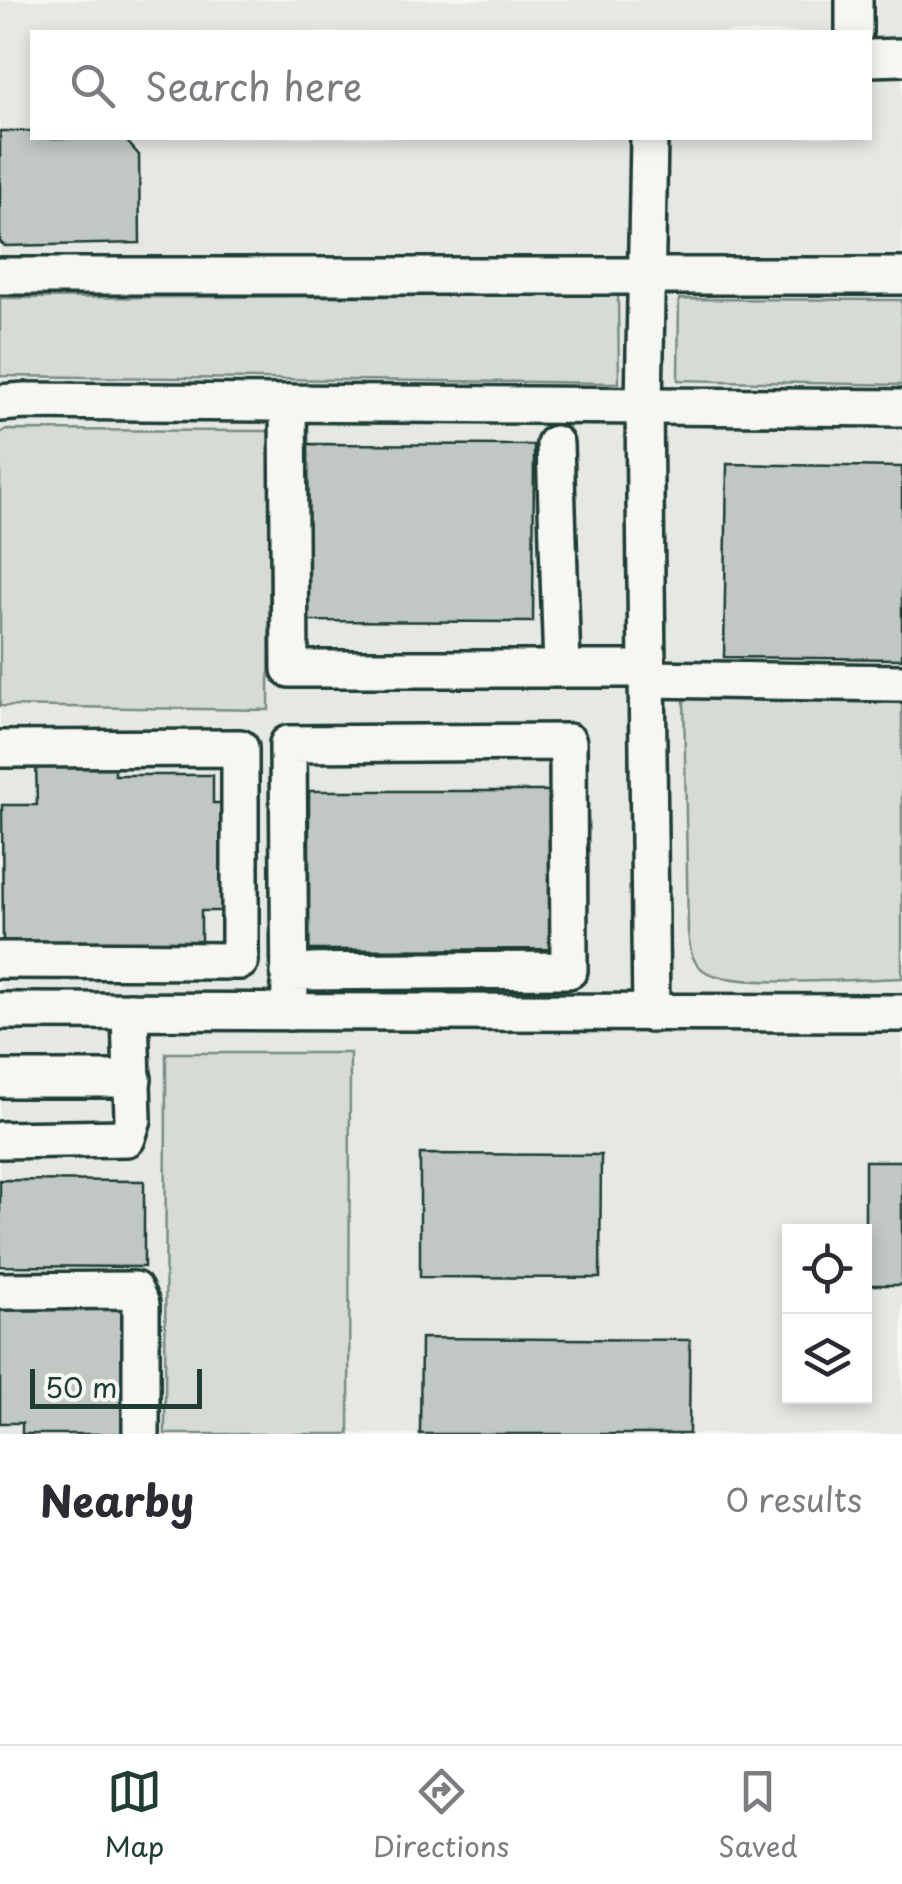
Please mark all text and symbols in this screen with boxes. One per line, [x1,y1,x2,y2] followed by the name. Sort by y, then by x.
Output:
[30,30,872,140] search box
[145,57,362,114] text: Search here
[65,58,120,113] icon: search
[782,1224,872,1404] map controls
[782,1224,872,1314] button: locate
[782,1314,872,1404] button: layers
[30,1364,202,1408] scale bar
[45,1365,118,1408] text: 50 m
[40,1468,194,1531] text: Nearby
[726,1475,862,1523] text: 0 results
[104,1764,164,1867] tab: Map
[373,1764,509,1867] tab: Directions
[718,1764,798,1867] tab: Saved

